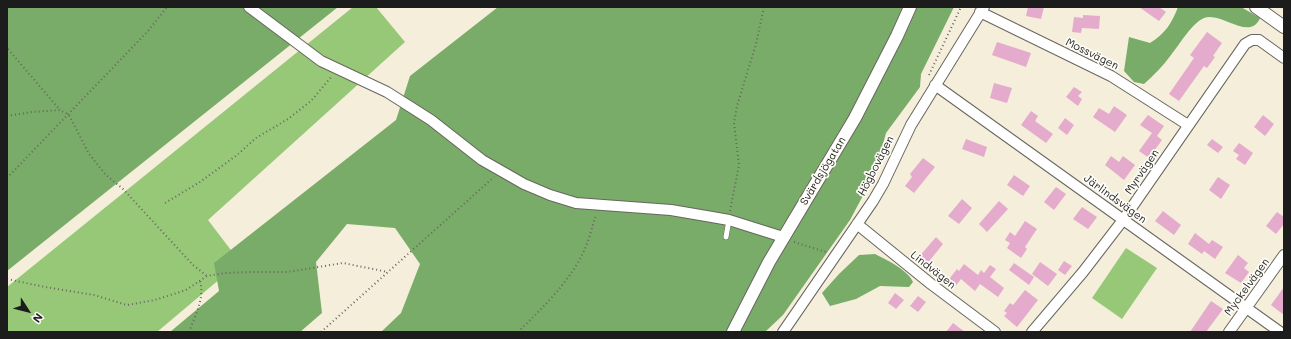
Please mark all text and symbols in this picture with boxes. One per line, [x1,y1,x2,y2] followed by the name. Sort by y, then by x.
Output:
[1063,35,1121,73] street label: Mossvägen
[797,134,849,208] street label: Svärdsjögatan
[855,134,897,198] street label: Högbovägen
[1122,147,1162,197] street label: Myrvägen
[1081,172,1149,226] street label: Järlindsvägen
[908,248,958,292] street label: Lindvägen
[1222,256,1272,318] street label: Myckelvägen
[8,291,48,331] north arrow
[30,311,47,326] text: N

